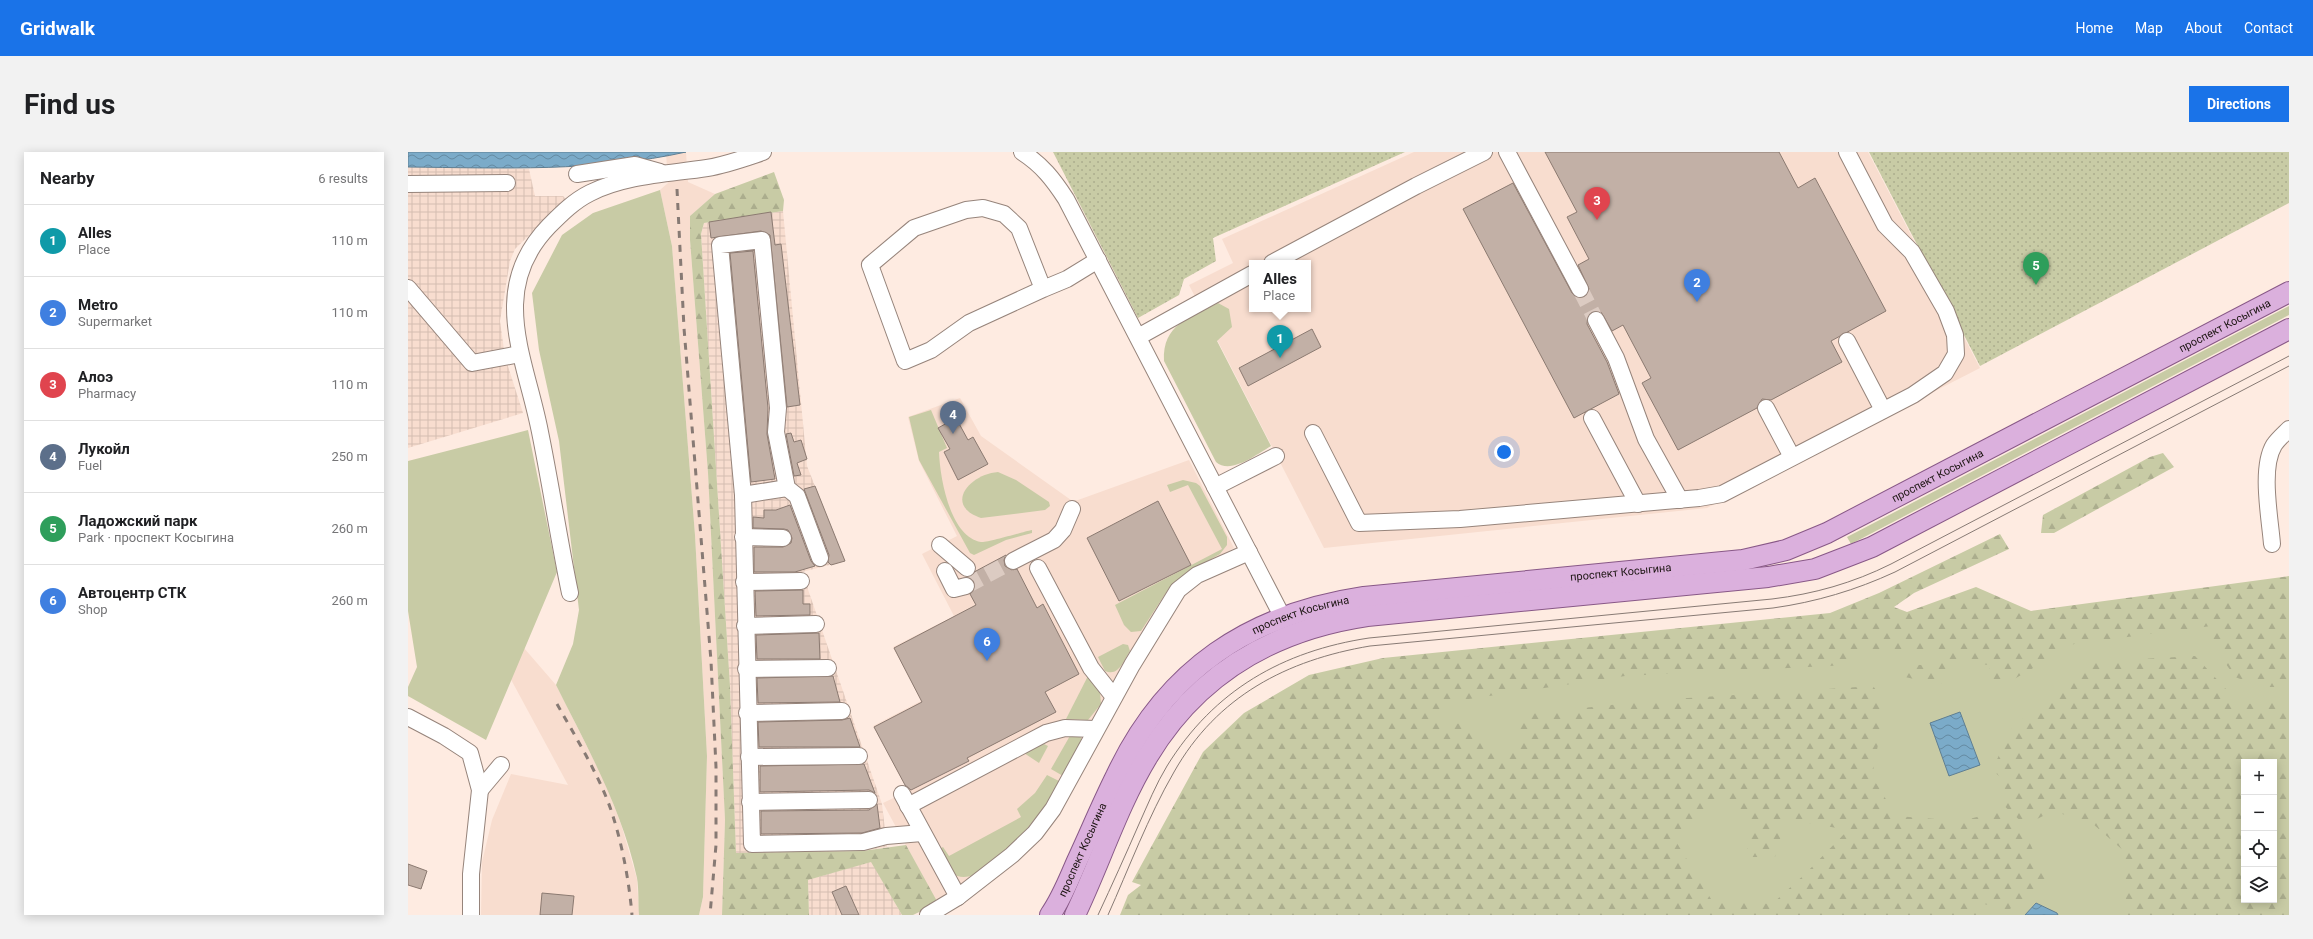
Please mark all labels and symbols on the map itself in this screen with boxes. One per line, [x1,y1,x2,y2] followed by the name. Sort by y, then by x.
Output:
[1584,187,1610,220] pin: 3
[2023,252,2049,285] pin: 5
[1684,269,1710,302] pin: 2
[2177,297,2273,355] street label: проспект Косыгина
[1267,325,1293,358] pin: 1
[940,401,966,434] pin: 4
[1494,442,1514,462] your location
[1890,447,1986,505] street label: проспект Косыгина
[1569,561,1672,584] street label: проспект Косыгина
[1250,594,1350,637] street label: проспект Косыгина
[974,628,1000,661] pin: 6
[1056,801,1109,899] street label: проспект Косыгина

